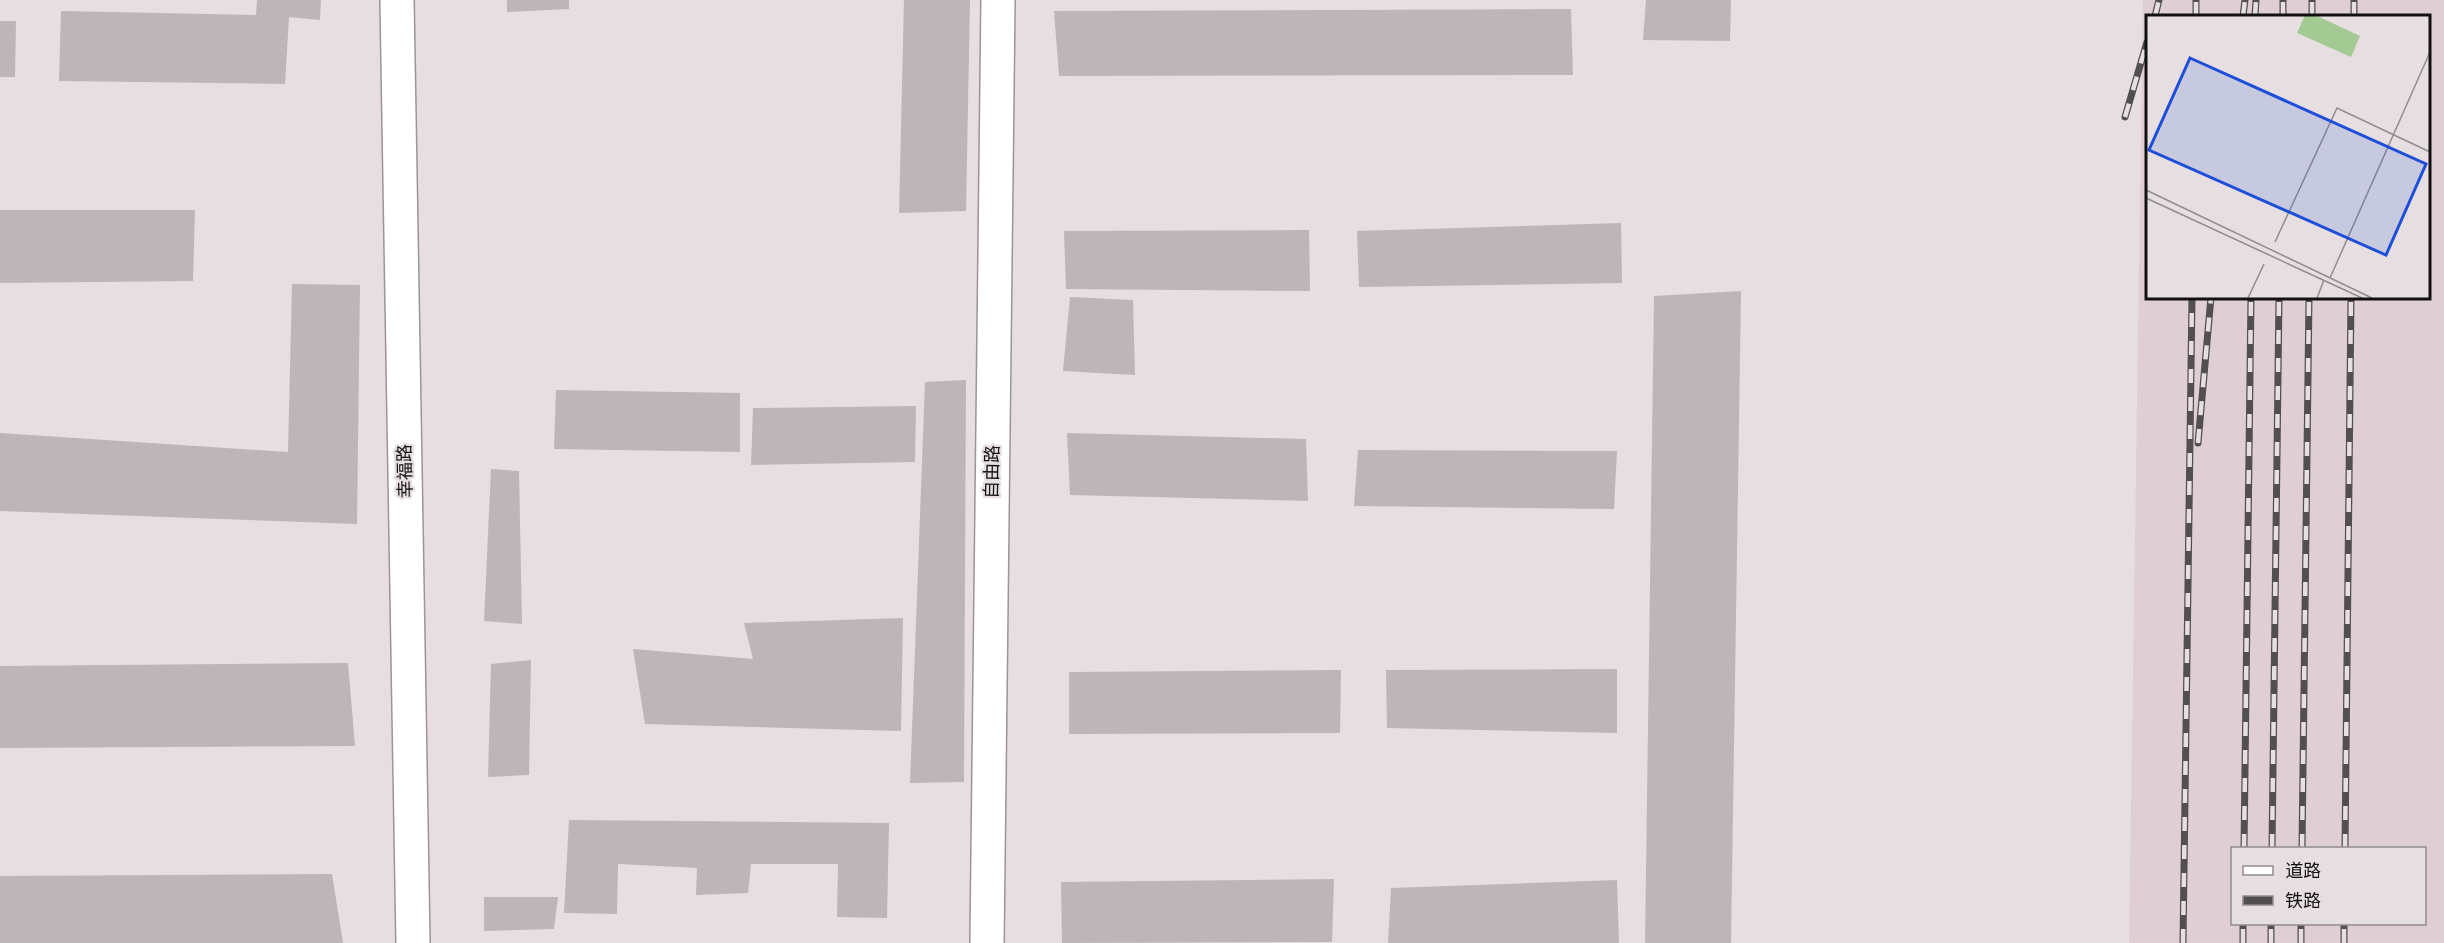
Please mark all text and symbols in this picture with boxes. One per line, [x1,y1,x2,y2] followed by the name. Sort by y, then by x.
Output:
[2146,15,2429,298] inset map
[393,444,417,498] street label: 幸福路
[980,445,1004,499] street label: 自由路
[2231,847,2426,925] legend
[2285,859,2321,883] text: 道路
[2285,889,2321,913] text: 铁路

